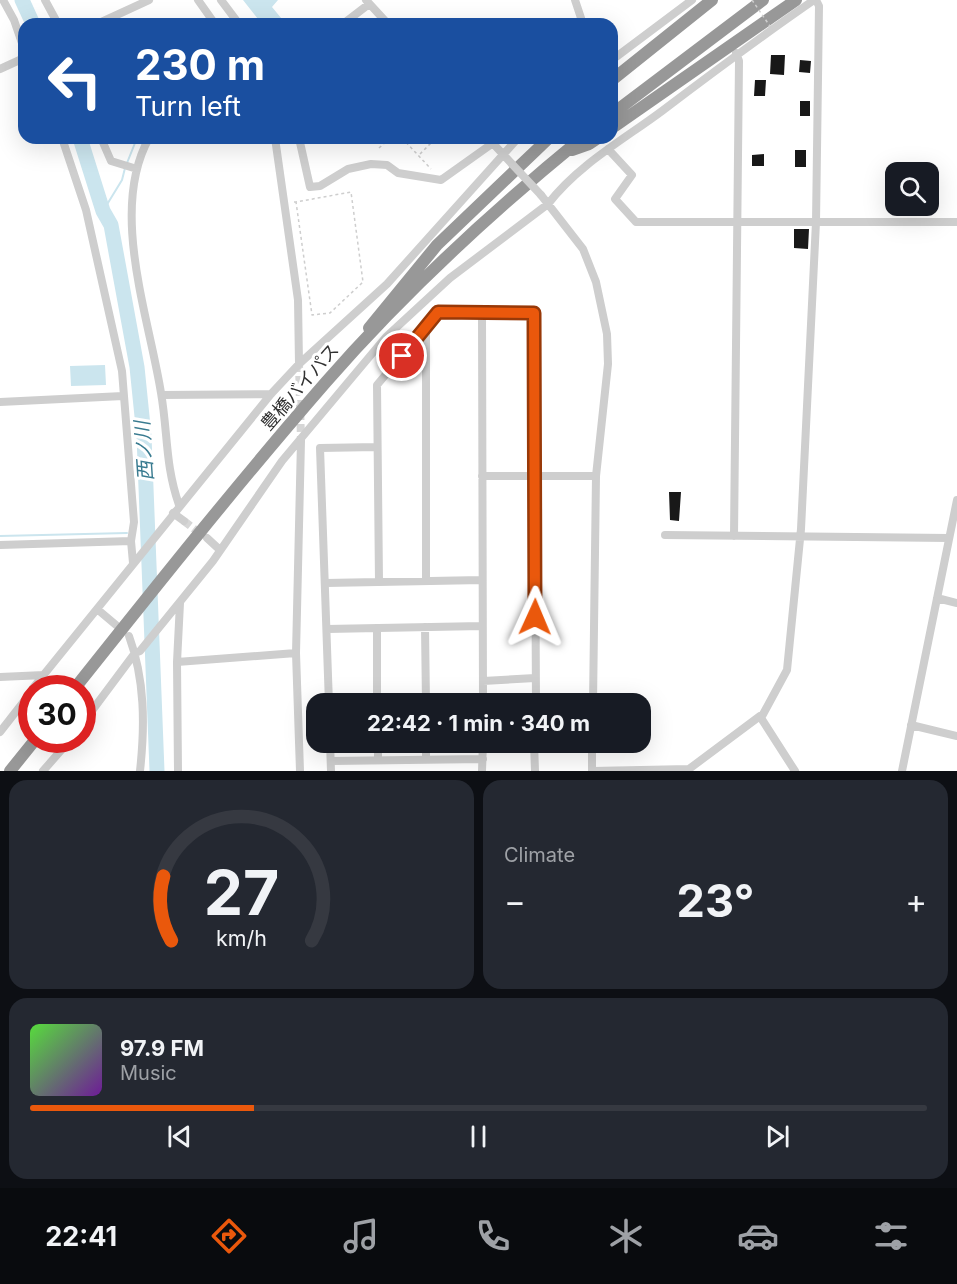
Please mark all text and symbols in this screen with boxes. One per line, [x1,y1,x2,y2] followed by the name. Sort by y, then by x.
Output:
[135,39,265,90] text: 230 m
[36,42,114,120] icon: left
[135,90,241,123] text: Turn left
[885,162,939,216] map controls
[885,162,939,216] button: search
[376,330,427,381] pin
[256,339,343,434] street label: 豊橋バイパス
[385,339,418,372] icon: arrive
[130,418,158,482] water label: 西ノ川
[503,585,567,649] position arrow
[18,675,96,753] speed limit sign: 30
[367,710,590,736] text: 22:42 · 1 min · 340 m
[504,843,575,867] text: Climate
[204,855,279,930] text: 27
[677,873,754,928] text: 23°
[504,881,526,921] text: −
[905,881,927,921] text: +
[216,926,267,952] text: km/h
[120,1035,204,1061] text: 97.9 FM
[120,1061,177,1085] text: Music
[163,1120,196,1153] icon: previous
[462,1120,495,1153] icon: pause
[761,1120,794,1153] icon: next
[208,1215,250,1257] icon: directions
[340,1215,382,1257] icon: music
[472,1215,514,1257] icon: phone
[605,1215,647,1257] icon: climate
[737,1215,779,1257] icon: car
[870,1215,912,1257] icon: filters
[45,1220,117,1253] text: 22:41

